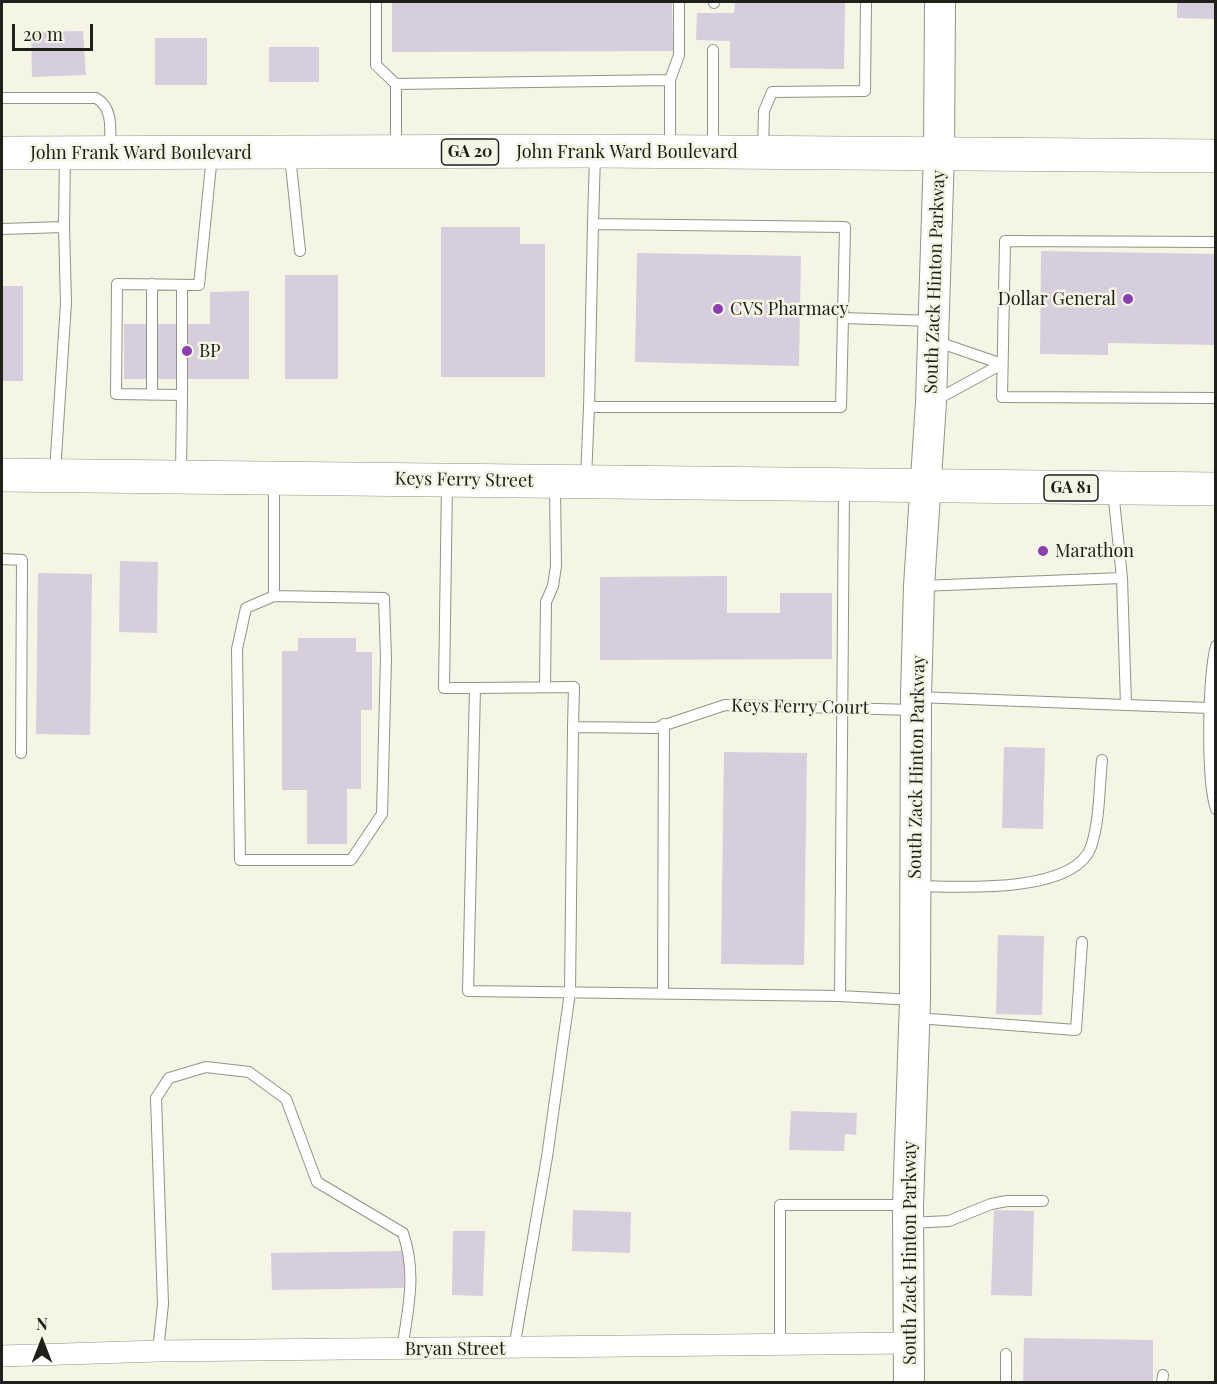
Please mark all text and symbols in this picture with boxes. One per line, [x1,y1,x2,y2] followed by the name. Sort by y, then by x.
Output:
[15,12,96,50] scale bar
[23,22,63,46] text: 20 m
[442,139,498,165] road number: GA 20
[516,141,738,163] street label: John Frank Ward Boulevard
[30,142,252,164] street label: John Frank Ward Boulevard
[920,170,950,394] street label: South Zack Hinton Parkway
[998,288,1116,310] place label: Dollar General
[1121,292,1135,306] marker: Dollar General
[730,298,849,320] place label: CVS Pharmacy
[711,302,725,316] marker: CVS Pharmacy
[199,340,221,362] place label: BP
[180,344,194,358] marker: BP
[394,468,534,492] street label: Keys Ferry Street
[1044,475,1098,501] road number: GA 81
[1055,540,1134,562] place label: Marathon
[1036,544,1050,558] marker: Marathon
[904,655,930,879] street label: South Zack Hinton Parkway
[731,695,869,719] street label: Keys Ferry Court
[899,1141,921,1365] street label: South Zack Hinton Parkway
[12,1312,72,1372] north arrow
[36,1313,48,1334] text: N
[405,1338,505,1360] street label: Bryan Street

